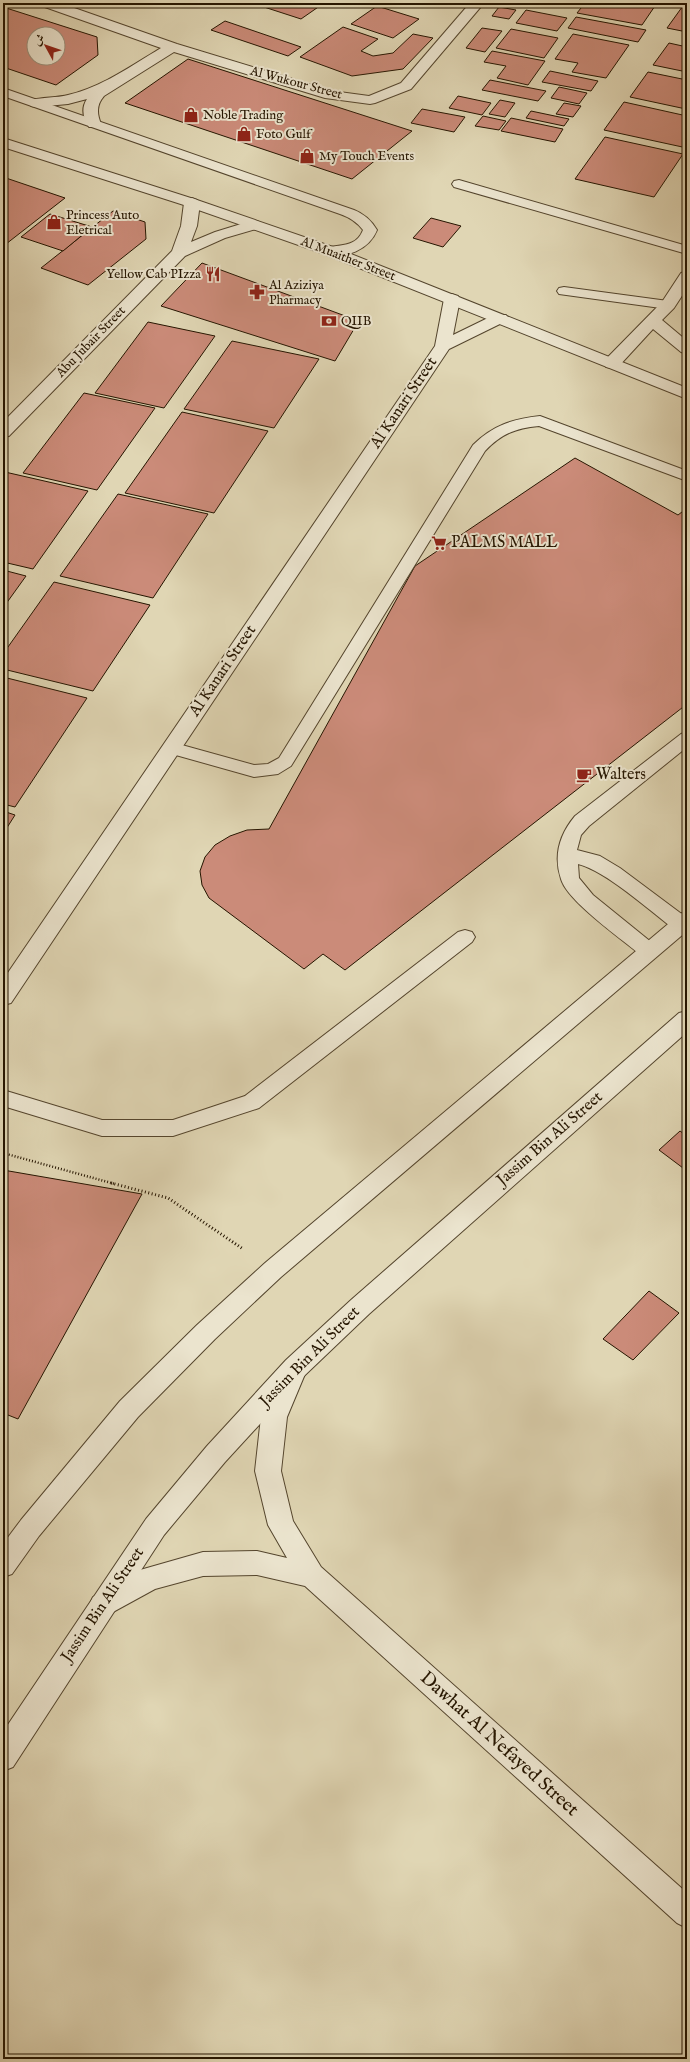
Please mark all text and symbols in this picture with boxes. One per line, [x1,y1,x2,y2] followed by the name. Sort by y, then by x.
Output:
[26,26,66,66] north arrow
[30,31,48,49] text: ش
[247,62,344,104] street label: Al Wukour Street
[182,106,200,124] shop icon: Noble Trading
[203,107,284,124] place label: Noble Trading
[235,125,253,143] shop icon: Foto Gulf
[256,126,313,143] place label: Foto Gulf
[298,147,316,165] shop icon: My Touch Events
[319,148,414,165] place label: My Touch Events
[66,207,139,239] place label: Princess Auto Eletrical
[45,213,63,231] shop icon: Princess Auto Eletrical
[297,233,398,285] street label: Al Muaither Street
[204,265,222,283] restaurant icon: Yellow Cab PIzza
[106,266,201,283] place label: Yellow Cab PIzza
[268,277,324,309] place label: Al Aziziya Pharmacy
[248,283,266,301] pharmacy icon: Al Aziziya Pharmacy
[52,302,130,382] street label: Abu Jubair Street
[320,312,338,330] bank icon: QIIB
[341,313,372,330] place label: QIIB
[366,353,442,453] street label: Al Kanari Street
[451,533,558,553] place label: PALMS MALL
[430,534,448,552] supermarket icon: PALMS MALL
[185,621,261,721] street label: Al Kanari Street
[596,765,646,785] place label: Walters
[575,766,593,784] cafe icon: Walters
[491,1087,608,1192] street label: Jassim Bin Ali Street
[254,1302,365,1413] street label: Jassim Bin Ali Street
[56,1543,149,1668] street label: Jassim Bin Ali Street
[415,1666,584,1822] street label: Dawhat Al Nefayed Street

